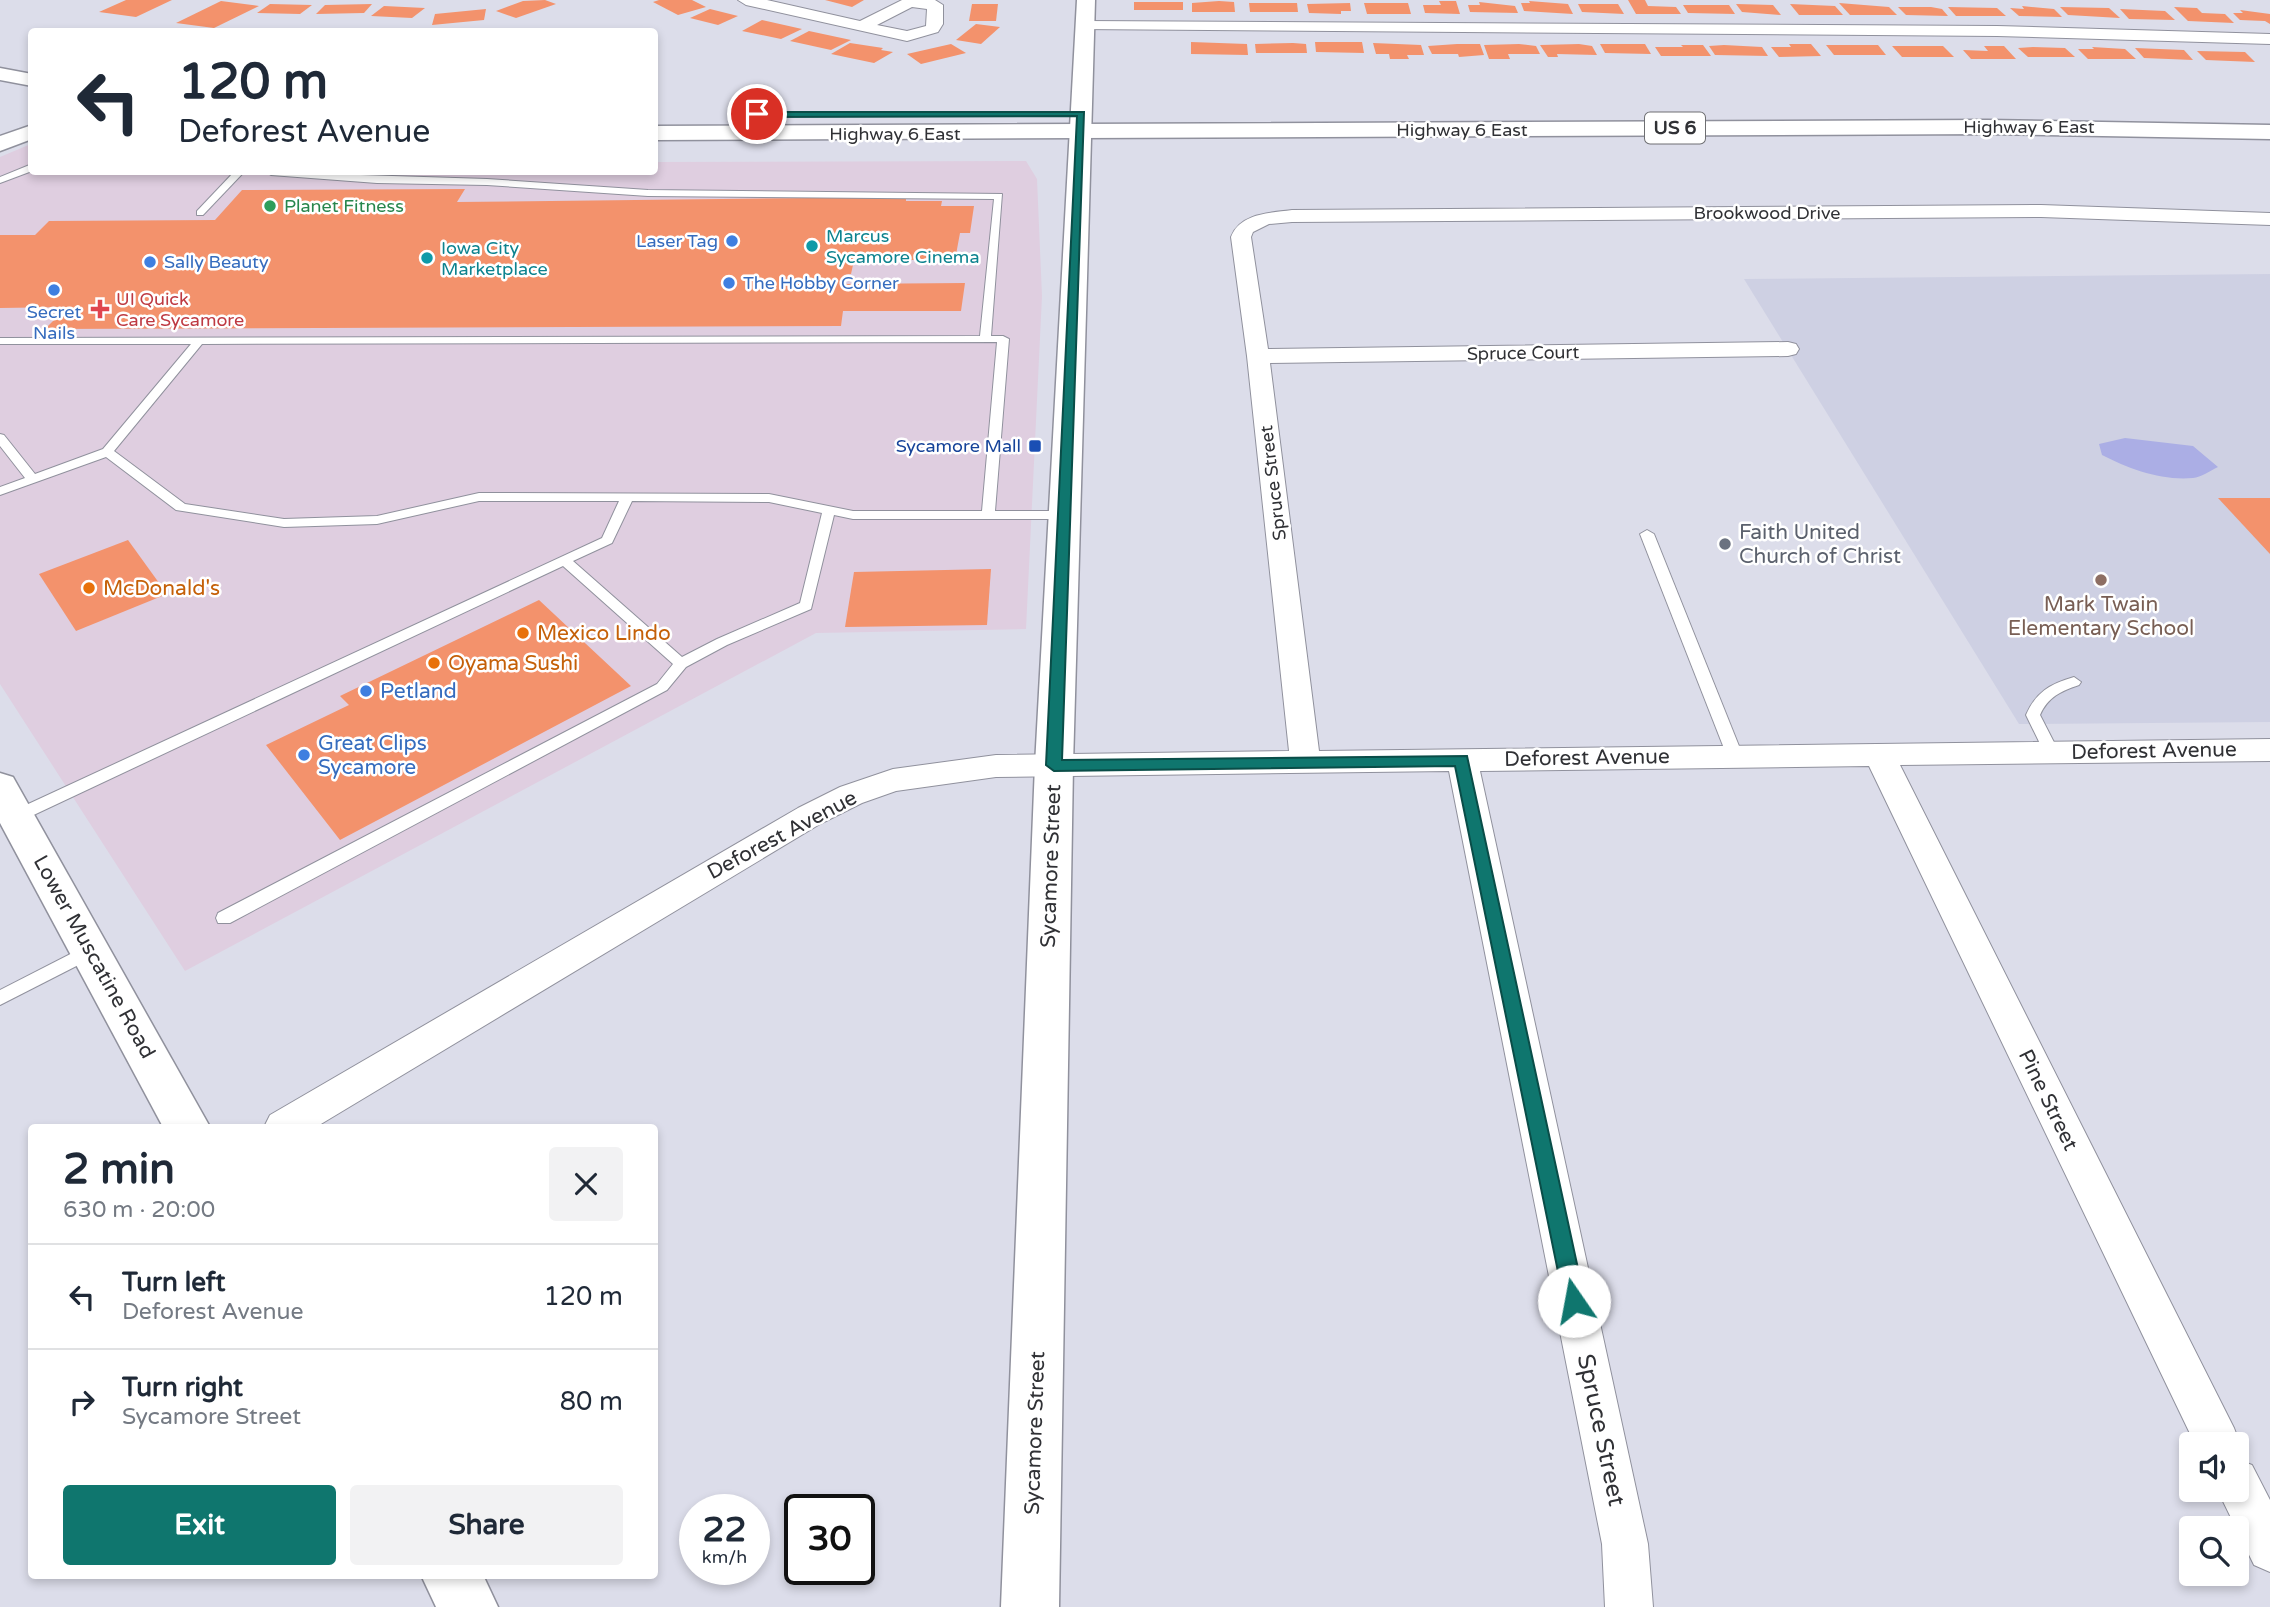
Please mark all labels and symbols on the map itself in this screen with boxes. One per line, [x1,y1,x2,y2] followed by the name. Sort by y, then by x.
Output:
[727,84,787,144] pin
[1645,112,1705,144] road number: US 6
[1963,116,2095,138] street label: Highway 6 East
[1396,119,1528,141] street label: Highway 6 East
[829,123,961,145] street label: Highway 6 East
[284,195,404,217] place label: Planet Fitness
[262,198,278,214] marker: Planet Fitness
[1693,202,1841,224] street label: Brookwood Drive
[826,225,980,268] place label: Marcus Sycamore Cinema
[636,230,718,252] place label: Laser Tag
[724,233,740,249] marker: Laser Tag
[441,237,548,280] place label: Iowa City Marketplace
[804,238,820,254] marker: Marcus Sycamore Cinema
[419,250,435,266] marker: Iowa City Marketplace
[164,251,269,273] place label: Sally Beauty
[142,254,158,270] marker: Sally Beauty
[743,272,899,294] place label: The Hobby Corner
[721,275,737,291] marker: The Hobby Corner
[46,282,62,298] marker: Secret Nails
[116,288,244,331] place label: UI Quick Care Sycamore
[90,299,110,319] marker: UI Quick Care Sycamore
[27,301,81,344] place label: Secret Nails
[1467,341,1580,365] street label: Spruce Court
[1255,424,1291,542] street label: Spruce Street
[896,435,1021,457] place label: Sycamore Mall
[1027,438,1043,454] marker: Sycamore Mall
[1739,520,1901,569] place label: Faith United Church of Christ
[1717,536,1733,552] marker: Faith United Church of Christ
[2093,572,2109,588] marker: Mark Twain Elementary School
[103,576,220,601] place label: McDonald's
[81,580,97,596] marker: McDonald's
[2008,592,2194,641] place label: Mark Twain Elementary School
[537,621,671,646] place label: Mexico Lindo
[515,625,531,641] marker: Mexico Lindo
[448,651,578,676] place label: Oyama Sushi
[426,655,442,671] marker: Oyama Sushi
[380,679,457,704] place label: Petland
[358,683,374,699] marker: Petland
[318,731,427,780] place label: Great Clips Sycamore
[2071,737,2237,765] street label: Deforest Avenue
[1504,744,1670,772] street label: Deforest Avenue
[296,747,312,763] marker: Great Clips Sycamore
[1036,784,1066,948] street label: Sycamore Street
[703,785,861,885] street label: Deforest Avenue
[28,851,160,1063] street label: Lower Muscatine Road
[2013,1045,2083,1155] street label: Pine Street
[1537,1264,1611,1338] position arrow
[1020,1351,1050,1515] street label: Sycamore Street
[1571,1351,1631,1509] street label: Spruce Street
[784,1494,875,1585] speed limit sign: 30

